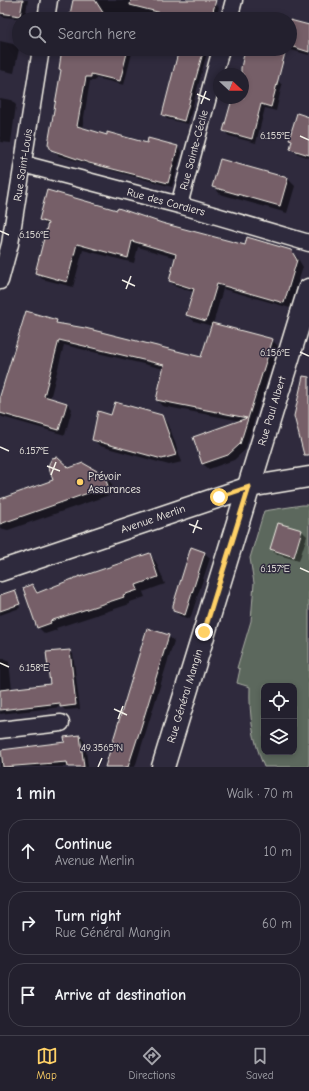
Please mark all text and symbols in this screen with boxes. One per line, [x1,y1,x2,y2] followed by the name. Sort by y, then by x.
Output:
[12,12,297,56] search box
[26,23,48,45] icon: search
[58,25,136,43] text: Search here
[213,68,249,104] north arrow
[177,108,211,191] street label: Rue Sainte-Cécile
[11,127,35,202] street label: Rue Saint-Louis
[260,130,290,142] text: 6.155°E
[126,185,207,219] street label: Rue des Cordiers
[19,229,49,241] text: 6.156°E
[260,347,290,359] text: 6.156°E
[255,374,289,447] street label: Rue Paul Albert
[19,445,49,457] text: 6.157°E
[88,470,141,496] place label: Prévoir Assurances
[75,477,85,487] marker: Prévoir Assurances
[210,488,228,506] route start
[119,502,187,536] street label: Avenue Merlin
[260,563,290,575] text: 6.157°E
[195,623,213,641] route end
[165,647,205,745] street label: Rue Général Mangin
[19,662,49,674] text: 6.158°E
[261,683,297,755] map controls
[261,683,297,719] button: locate
[261,719,297,755] button: layers
[81,742,123,754] text: 49.3565°N
[16,784,56,803] text: 1 min
[227,786,293,801] text: Walk · 70 m
[55,835,112,853] text: Continue
[17,840,39,862] icon: ahead
[264,844,292,859] text: 10 m
[55,853,134,868] text: Avenue Merlin
[55,907,121,925] text: Turn right
[17,912,39,934] icon: right
[262,916,292,931] text: 60 m
[55,925,170,940] text: Rue Général Mangin
[17,984,39,1006] icon: arrive
[55,986,186,1004] text: Arrive at destination
[36,1045,58,1082] tab: Map
[129,1045,175,1082] tab: Directions
[246,1045,273,1082] tab: Saved

